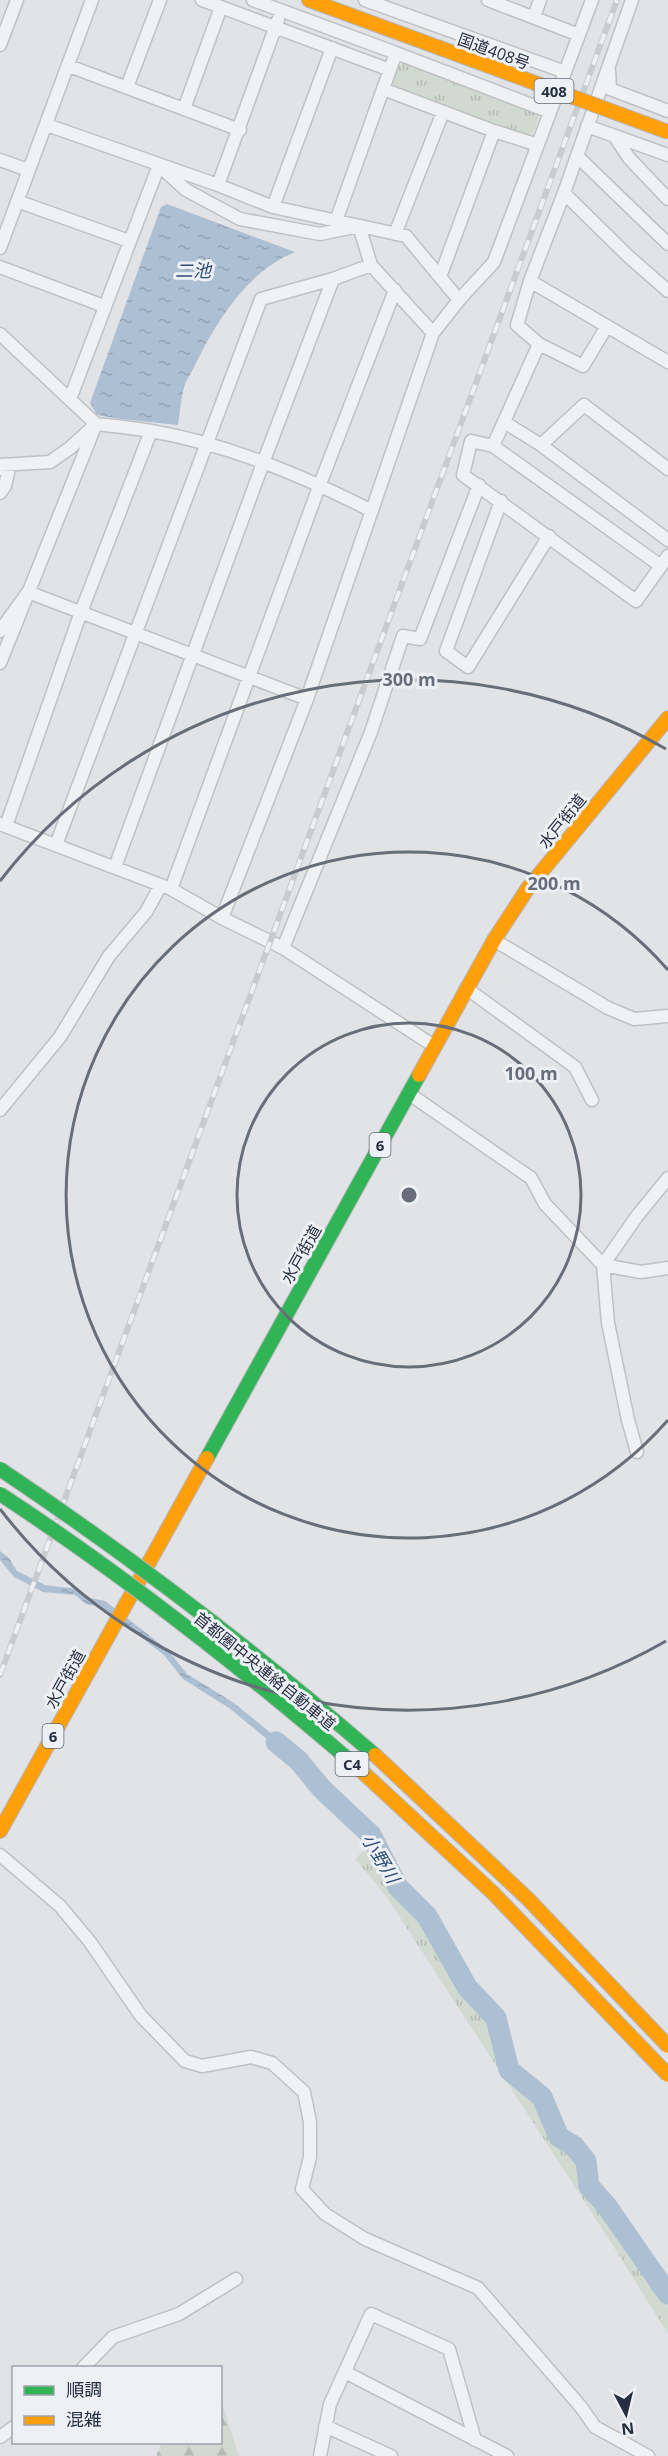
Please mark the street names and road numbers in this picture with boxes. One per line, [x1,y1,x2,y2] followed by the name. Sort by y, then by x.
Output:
[455,28,533,74] street label: 国道408号
[534,79,574,103] road number: 408
[533,789,591,853] street label: 水戸街道
[370,1133,391,1157] road number: 6
[276,1221,326,1287] street label: 水戸街道
[190,1607,340,1735] street label: 首都圏中央連絡自動車道
[40,1646,90,1712] street label: 水戸街道
[42,1724,64,1748] road number: 6
[336,1752,368,1776] road number: C4

